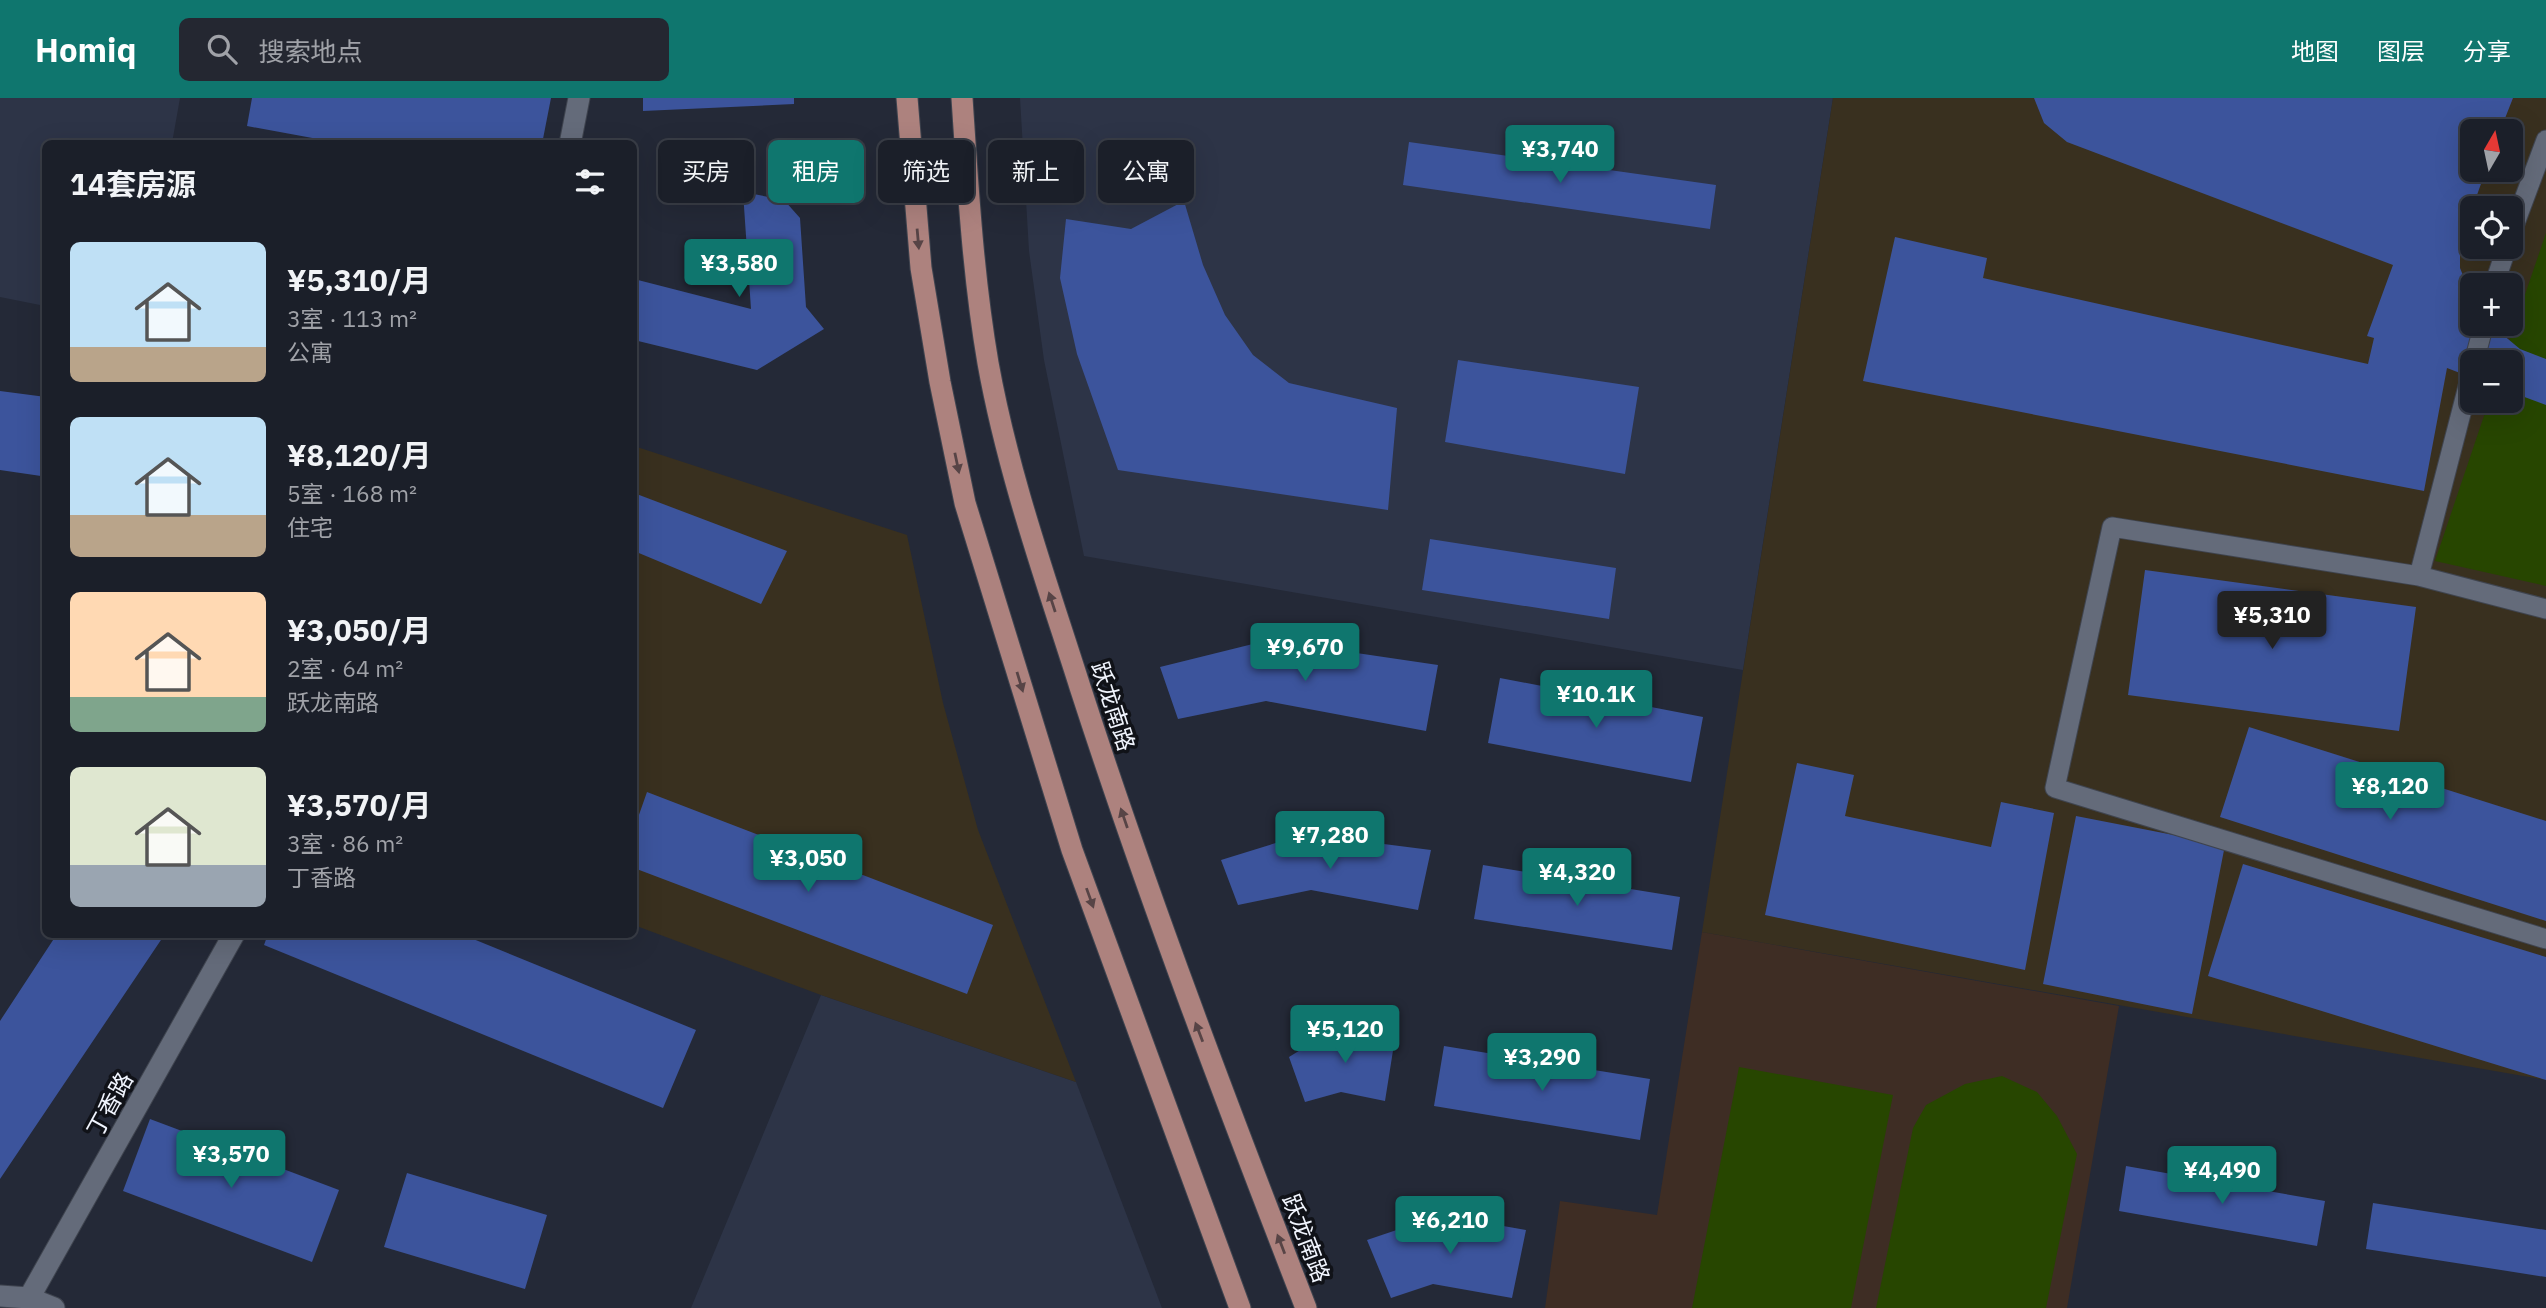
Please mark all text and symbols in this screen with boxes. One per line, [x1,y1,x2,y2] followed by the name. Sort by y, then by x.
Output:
[179,18,669,81] search box
[35,28,137,71] text: Homiq
[203,30,241,68] icon: search
[259,34,363,68] text: 搜索地点
[2291,35,2339,67] text: 地图
[2377,35,2425,67] text: 图层
[2463,35,2511,67] text: 分享
[2460,119,2524,182] north arrow
[2460,119,2523,413] map controls
[1503,126,1617,185] pin: ¥3,740
[1521,133,1599,163] text: ¥3,740
[658,140,754,203] chip: 买房
[768,140,864,203] chip: 租房
[878,140,974,203] chip: 筛选
[988,140,1084,203] chip: 新上
[1098,140,1194,203] chip: 公寓
[571,163,609,201] icon: filters
[70,164,196,203] text: 14套房源
[2460,196,2523,259] button: locate
[913,229,924,251] one-way arrow
[682,240,796,299] pin: ¥3,580
[700,247,778,277] text: ¥3,580
[287,260,432,299] text: ¥5,310/月
[126,270,210,354] icon: home
[2460,273,2523,336] button: +
[287,303,417,333] text: 3室 · 113 m²
[287,337,333,367] text: 公寓
[2460,350,2523,413] button: −
[287,435,432,474] text: ¥8,120/月
[126,445,210,529] icon: home
[951,452,962,474] one-way arrow
[287,478,417,508] text: 5室 · 168 m²
[287,512,333,542] text: 住宅
[1047,591,1057,612] one-way arrow
[2215,592,2329,651] pin: ¥5,310
[2233,599,2311,629] text: ¥5,310
[287,610,432,649] text: ¥3,050/月
[126,620,210,704] icon: home
[1248,624,1362,683] pin: ¥9,670
[1266,631,1344,661] text: ¥9,670
[287,653,403,683] text: 2室 · 64 m²
[1086,658,1142,754] street label: 跃龙南路
[1539,670,1653,730] pin: ¥10.1K
[1015,672,1025,693] one-way arrow
[1556,678,1636,708] text: ¥10.1K
[287,687,379,717] text: 跃龙南路
[2333,762,2447,822] pin: ¥8,120
[2351,770,2429,800] text: ¥8,120
[287,785,432,824] text: ¥3,570/月
[126,795,210,879] icon: home
[1118,807,1129,828] one-way arrow
[1273,812,1387,871] pin: ¥7,280
[1291,819,1369,849] text: ¥7,280
[287,828,403,858] text: 3室 · 86 m²
[751,834,865,894] pin: ¥3,050
[769,842,847,872] text: ¥3,050
[1520,848,1634,908] pin: ¥4,320
[1538,856,1616,886] text: ¥4,320
[287,862,356,892] text: 丁香路
[1085,888,1096,909] one-way arrow
[1288,1006,1402,1065] pin: ¥5,120
[1306,1013,1384,1043] text: ¥5,120
[1194,1022,1205,1043] one-way arrow
[1485,1034,1599,1093] pin: ¥3,290
[1503,1041,1581,1071] text: ¥3,290
[79,1067,139,1141] street label: 丁香路
[174,1130,288,1190] pin: ¥3,570
[192,1138,270,1168] text: ¥3,570
[2165,1146,2279,1206] pin: ¥4,490
[2183,1154,2261,1184] text: ¥4,490
[1277,1190,1337,1286] street label: 跃龙南路
[1393,1196,1507,1256] pin: ¥6,210
[1411,1204,1489,1234] text: ¥6,210
[1276,1234,1287,1255] one-way arrow

